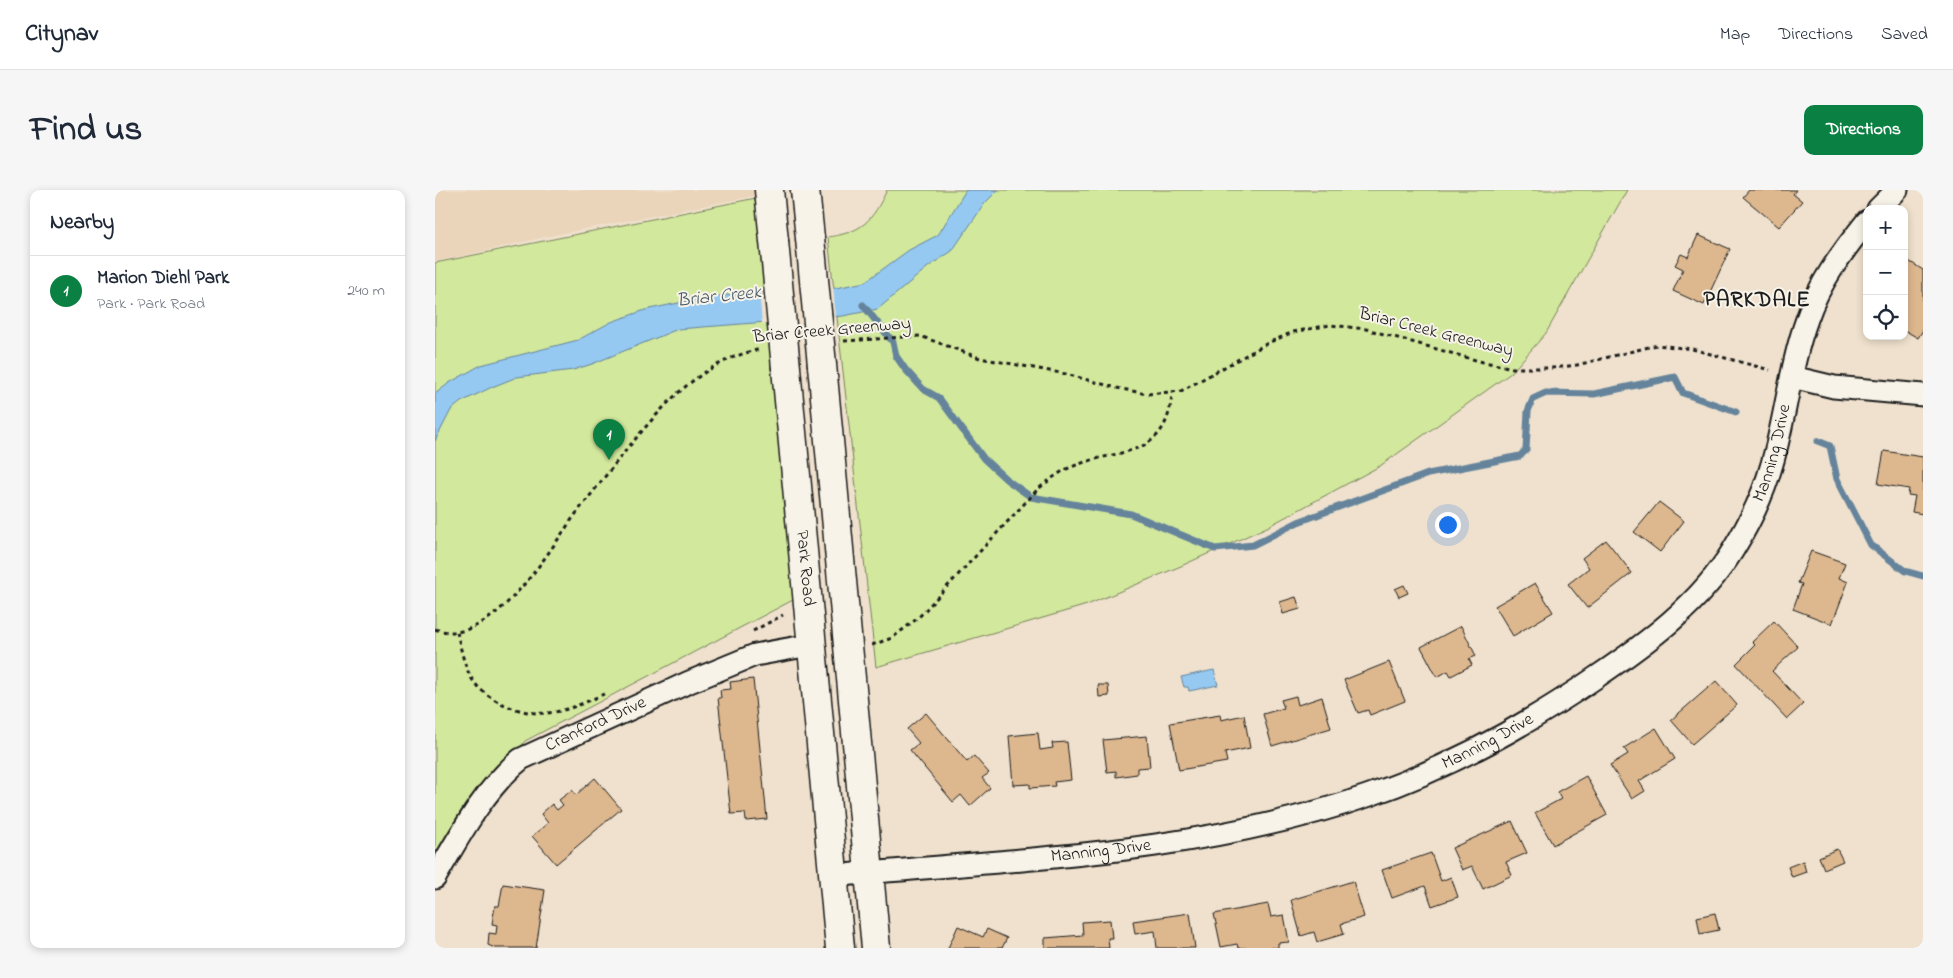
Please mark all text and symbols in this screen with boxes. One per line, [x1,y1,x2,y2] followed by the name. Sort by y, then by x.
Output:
[25,17,98,52] text: Citynav
[1720,22,1750,48] text: Map
[1778,22,1853,48] text: Directions
[1881,22,1928,48] text: Saved
[30,105,142,156] text: Find us
[1804,105,1923,155] button: Directions
[1863,205,1908,340] map controls
[1863,205,1908,250] button: +
[50,208,114,238] text: Nearby
[1863,250,1908,295] button: −
[97,265,229,292] text: Marion Diehl Park
[63,279,69,303] text: 1
[347,279,385,303] text: 240 m
[675,279,763,315] water label: Briar Creek
[1704,285,1810,317] district label: PARKDALE
[97,292,205,316] text: Park · Park Road
[1863,295,1908,340] button: locate
[1355,301,1516,365] street label: Briar Creek Greenway
[751,311,912,351] street label: Briar Creek Greenway
[1747,401,1799,506] street label: Manning Drive
[593,419,625,460] pin: 1
[1435,512,1461,538] your location
[788,529,821,607] street label: Park Road
[541,690,652,759] street label: Cranford Drive
[1438,707,1540,777] street label: Manning Drive
[1050,833,1154,870] street label: Manning Drive

